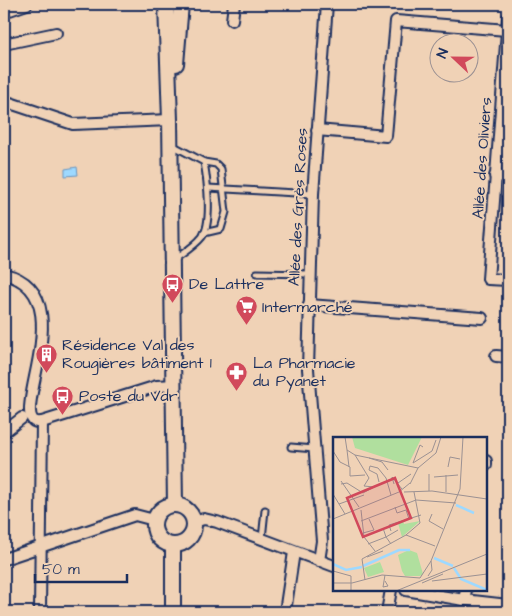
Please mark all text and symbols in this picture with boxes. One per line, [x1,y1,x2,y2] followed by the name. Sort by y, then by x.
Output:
[430,32,480,82] north arrow
[432,45,454,61] text: N
[467,96,497,220] street label: Allée des Oliviers
[283,127,313,287] street label: Allée des Grès Roses
[161,272,185,303] bus stop icon: De Lattre
[189,273,264,295] place label: De Lattre
[234,295,258,326] supermarket icon: Intermarché
[262,296,353,318] place label: Intermarché
[62,334,212,375] place label: Résidence Val des Rougières bâtiment 1
[34,342,58,373] building icon: Résidence Val des Rougières bâtiment 1
[253,352,356,393] place label: La Pharmacie du Pyanet
[225,360,249,391] pharmacy icon: La Pharmacie du Pyanet
[51,384,75,415] bus stop icon: Poste du Vdr
[79,385,178,407] place label: Poste du Vdr
[333,437,487,591] inset map
[35,551,128,583] scale bar
[42,559,80,580] text: 50 m

